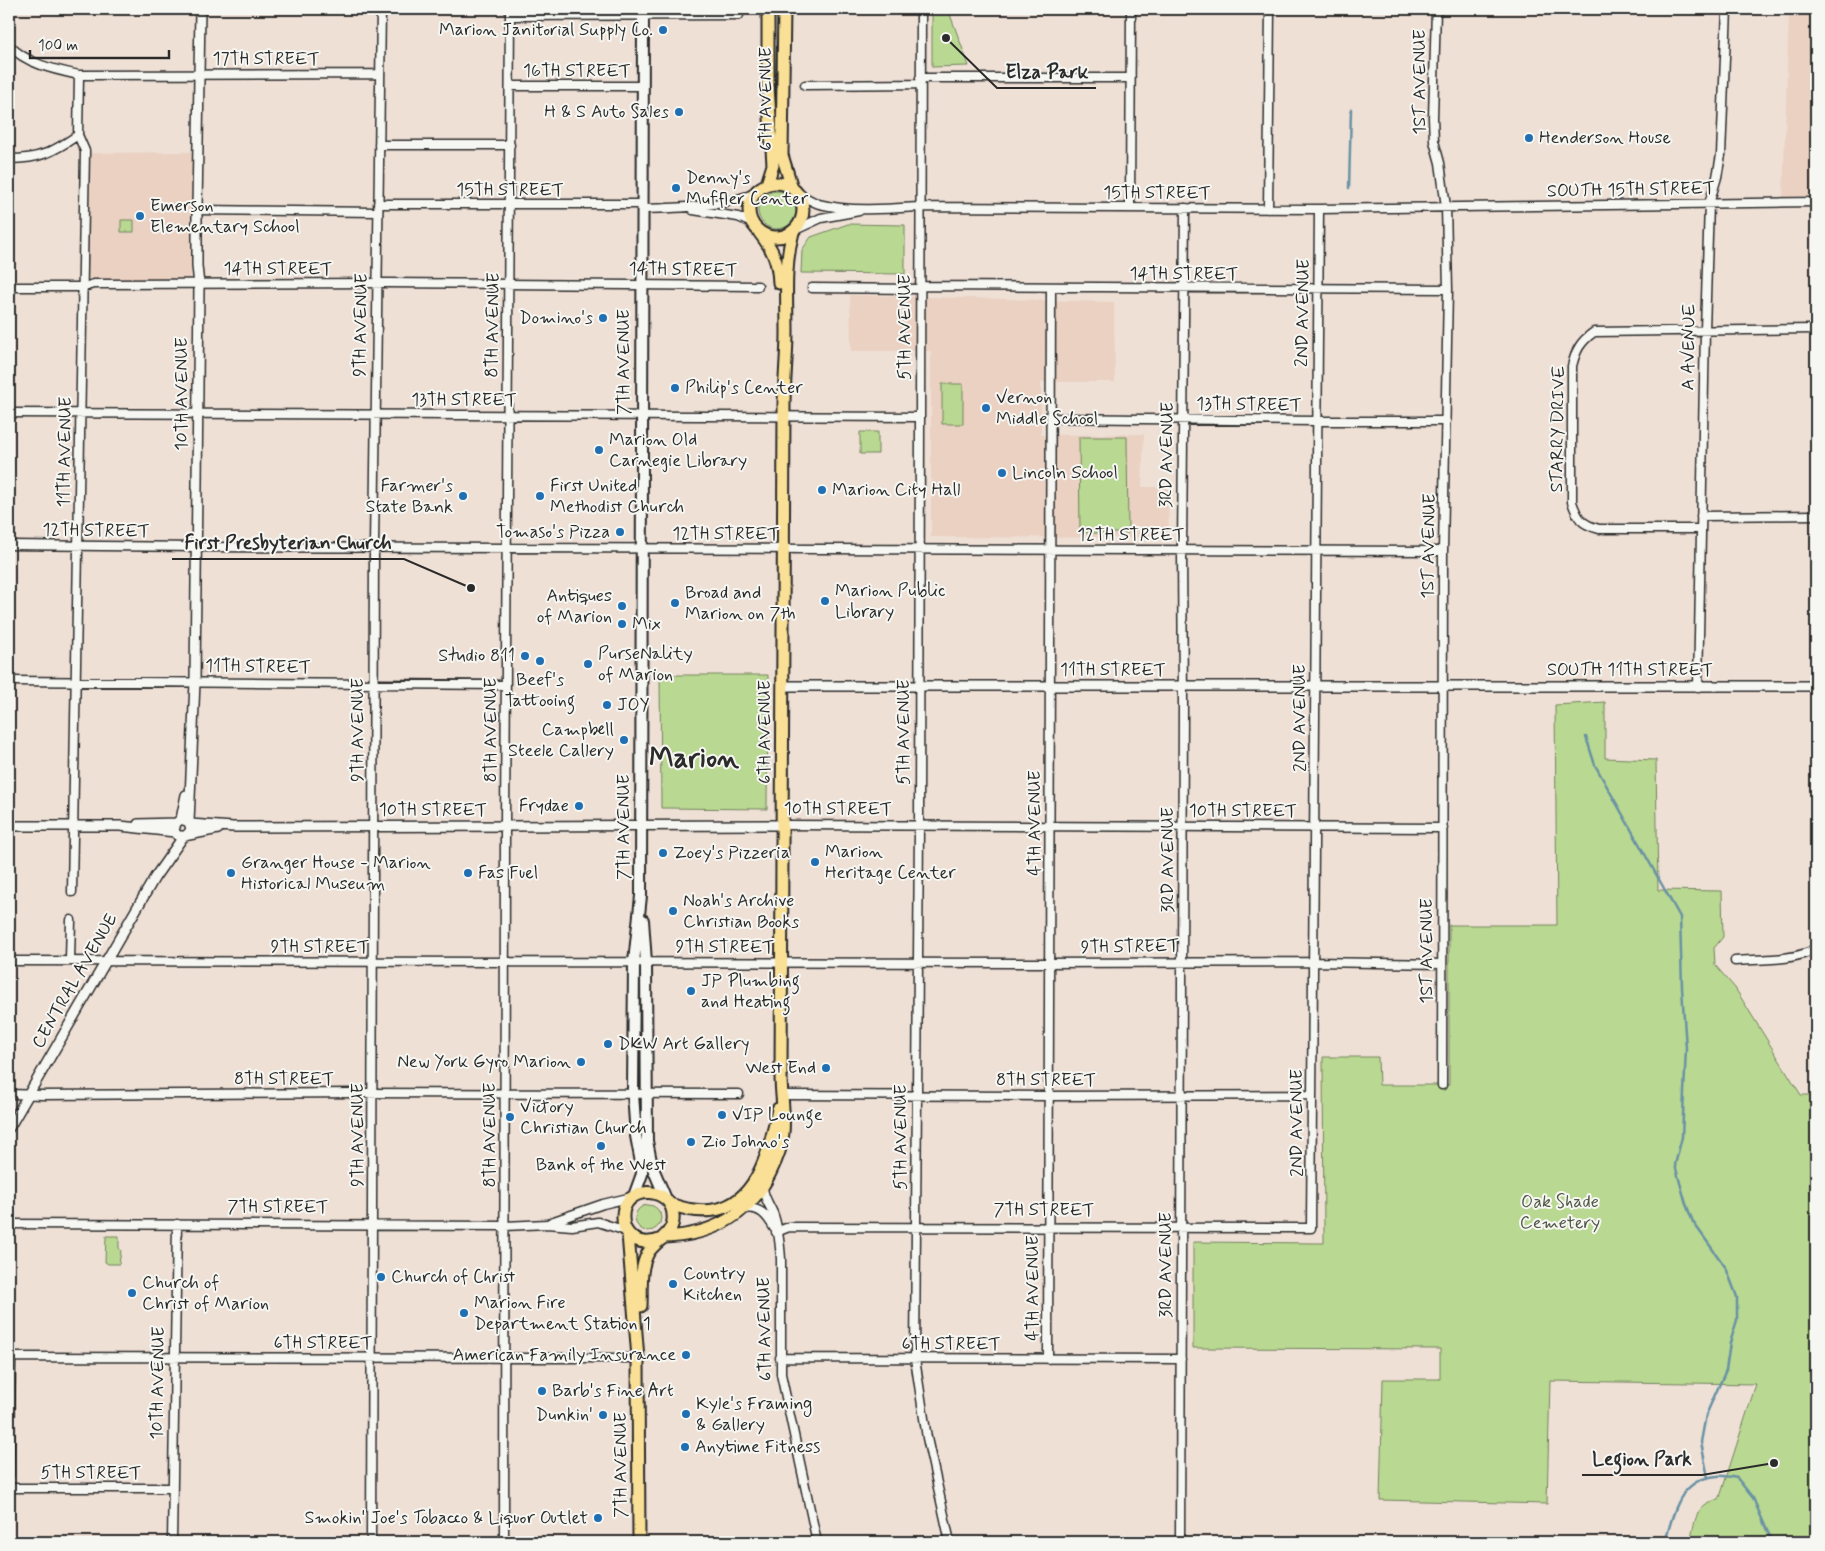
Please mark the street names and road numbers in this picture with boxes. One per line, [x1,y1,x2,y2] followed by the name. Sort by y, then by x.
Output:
[1408,29,1432,135] street label: 1ST AVENUE
[212,47,320,71] street label: 17TH STREET
[754,47,778,151] street label: 6TH AVENUE
[523,59,631,83] street label: 16TH STREET
[1547,177,1715,203] street label: SOUTH 15TH STREET
[456,178,564,202] street label: 15TH STREET
[1103,181,1211,205] street label: 15TH STREET
[224,257,333,281] street label: 14TH STREET
[628,257,738,283] street label: 14TH STREET
[1290,259,1316,367] street label: 2ND AVENUE
[1130,262,1239,286] street label: 14TH STREET
[480,272,506,378] street label: 8TH AVENUE
[348,273,374,377] street label: 9TH AVENUE
[893,274,917,380] street label: 5TH AVENUE
[1676,303,1702,391] street label: A AVENUE
[612,309,636,415] street label: 7TH AVENUE
[170,337,194,451] street label: 10TH AVENUE
[1545,365,1571,493] street label: STARRY DRIVE
[411,388,517,412] street label: 13TH STREET
[1196,392,1302,418] street label: 13TH STREET
[52,396,78,508] street label: 11TH AVENUE
[1154,402,1180,508] street label: 3RD AVENUE
[1416,493,1442,599] street label: 1ST AVENUE
[42,518,150,544] street label: 12TH STREET
[672,522,780,546] street label: 12TH STREET
[1077,523,1185,547] street label: 12TH STREET
[205,654,311,680] street label: 11TH STREET
[1060,658,1166,682] street label: 11TH STREET
[1547,658,1713,682] street label: SOUTH 11TH STREET
[1288,664,1312,772] street label: 2ND AVENUE
[479,677,503,783] street label: 8TH AVENUE
[346,678,370,782] street label: 9TH AVENUE
[892,679,916,785] street label: 5TH AVENUE
[753,680,777,784] street label: 6TH AVENUE
[1023,770,1047,876] street label: 4TH AVENUE
[612,774,636,880] street label: 7TH AVENUE
[784,797,892,821] street label: 10TH STREET
[379,798,487,822] street label: 10TH STREET
[1189,799,1297,823] street label: 10TH STREET
[1156,807,1180,913] street label: 3RD AVENUE
[1415,898,1439,1004] street label: 1ST AVENUE
[26,909,124,1053] street label: CENTRAL AVENUE
[1080,934,1180,960] street label: 9TH STREET
[271,935,370,959] street label: 9TH STREET
[676,935,775,959] street label: 9TH STREET
[234,1067,334,1091] street label: 8TH STREET
[996,1068,1096,1092] street label: 8TH STREET
[1285,1069,1309,1177] street label: 2ND AVENUE
[478,1082,502,1188] street label: 8TH AVENUE
[346,1083,370,1187] street label: 9TH AVENUE
[889,1084,913,1190] street label: 5TH AVENUE
[228,1195,329,1219] street label: 7TH STREET
[994,1198,1095,1222] street label: 7TH STREET
[1154,1212,1178,1318] street label: 3RD AVENUE
[1021,1235,1045,1341] street label: 4TH AVENUE
[752,1277,778,1381] street label: 6TH AVENUE
[145,1326,171,1440] street label: 10TH AVENUE
[273,1331,373,1355] street label: 6TH STREET
[901,1332,1001,1356] street label: 6TH STREET
[609,1412,633,1518] street label: 7TH AVENUE
[41,1461,141,1485] street label: 5TH STREET

